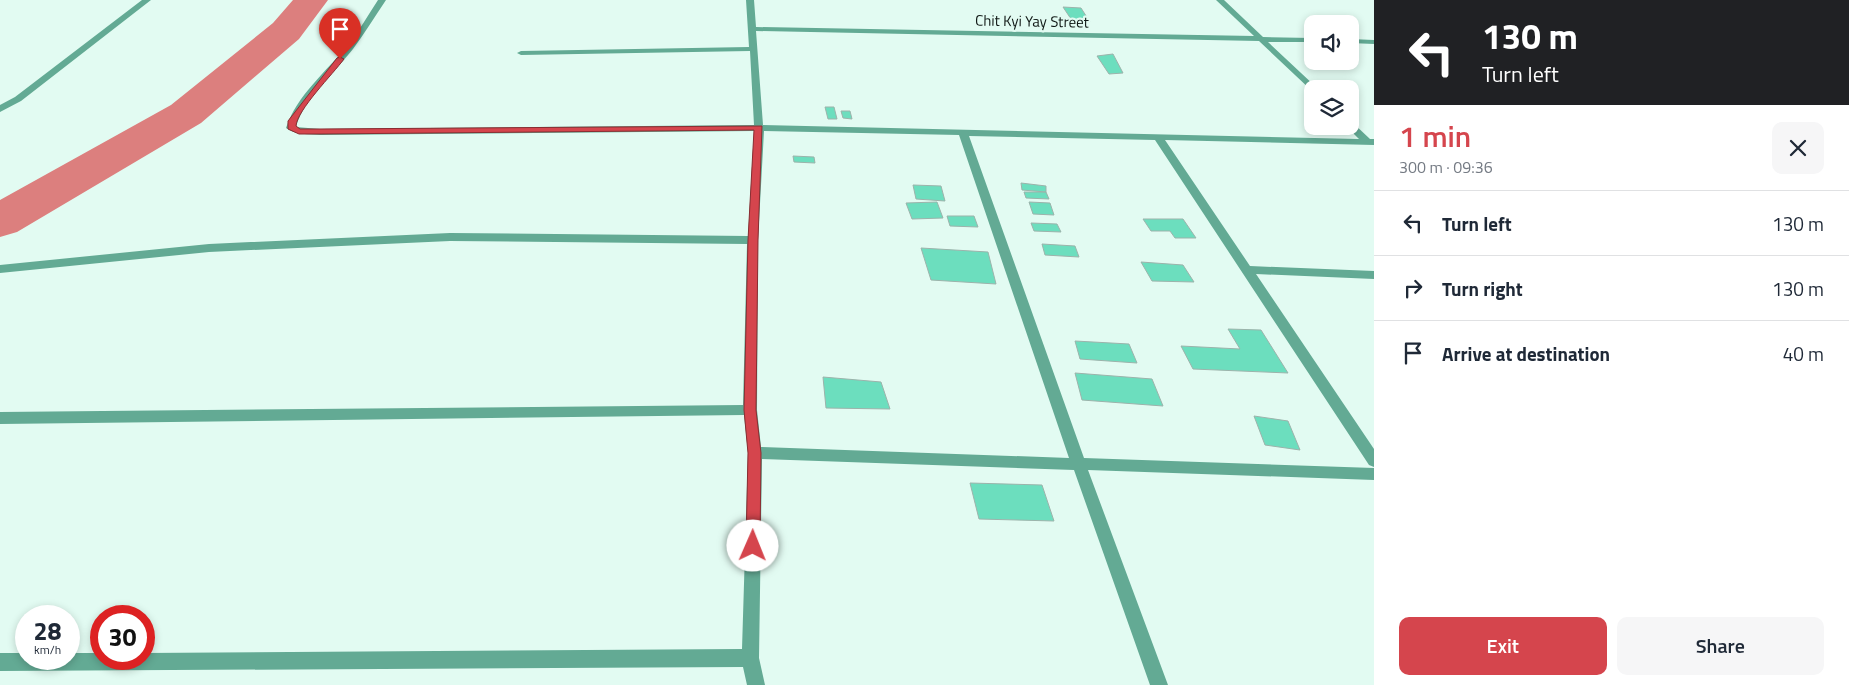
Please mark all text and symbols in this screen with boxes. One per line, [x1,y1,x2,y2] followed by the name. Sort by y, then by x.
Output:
[319,8,361,59] pin
[975,9,1090,34] street label: Chit Kyi Yay Street
[1482,9,1578,63] text: 130 m
[326,15,354,43] icon: arrive
[1304,15,1359,135] map controls
[1304,15,1359,70] button: sound
[1399,20,1464,85] icon: left
[1482,57,1559,91] text: Turn left
[1304,80,1359,135] button: layers
[1399,113,1471,159] text: 1 min
[1772,122,1824,174] button: close
[1399,155,1493,179] text: 300 m · 09:36
[1399,209,1427,237] icon: left
[1442,209,1512,238] text: Turn left
[1772,209,1824,238] text: 130 m
[1399,274,1427,302] icon: right
[1442,274,1523,303] text: Turn right
[1772,274,1824,303] text: 130 m
[1399,339,1427,367] icon: arrive
[1442,339,1610,368] text: Arrive at destination
[1783,339,1824,368] text: 40 m
[726,519,778,571] position arrow
[90,605,155,670] speed limit sign: 30
[33,612,62,650] text: 28
[1399,617,1607,675] button: Exit
[1617,617,1824,675] button: Share
[34,640,61,659] text: km/h

